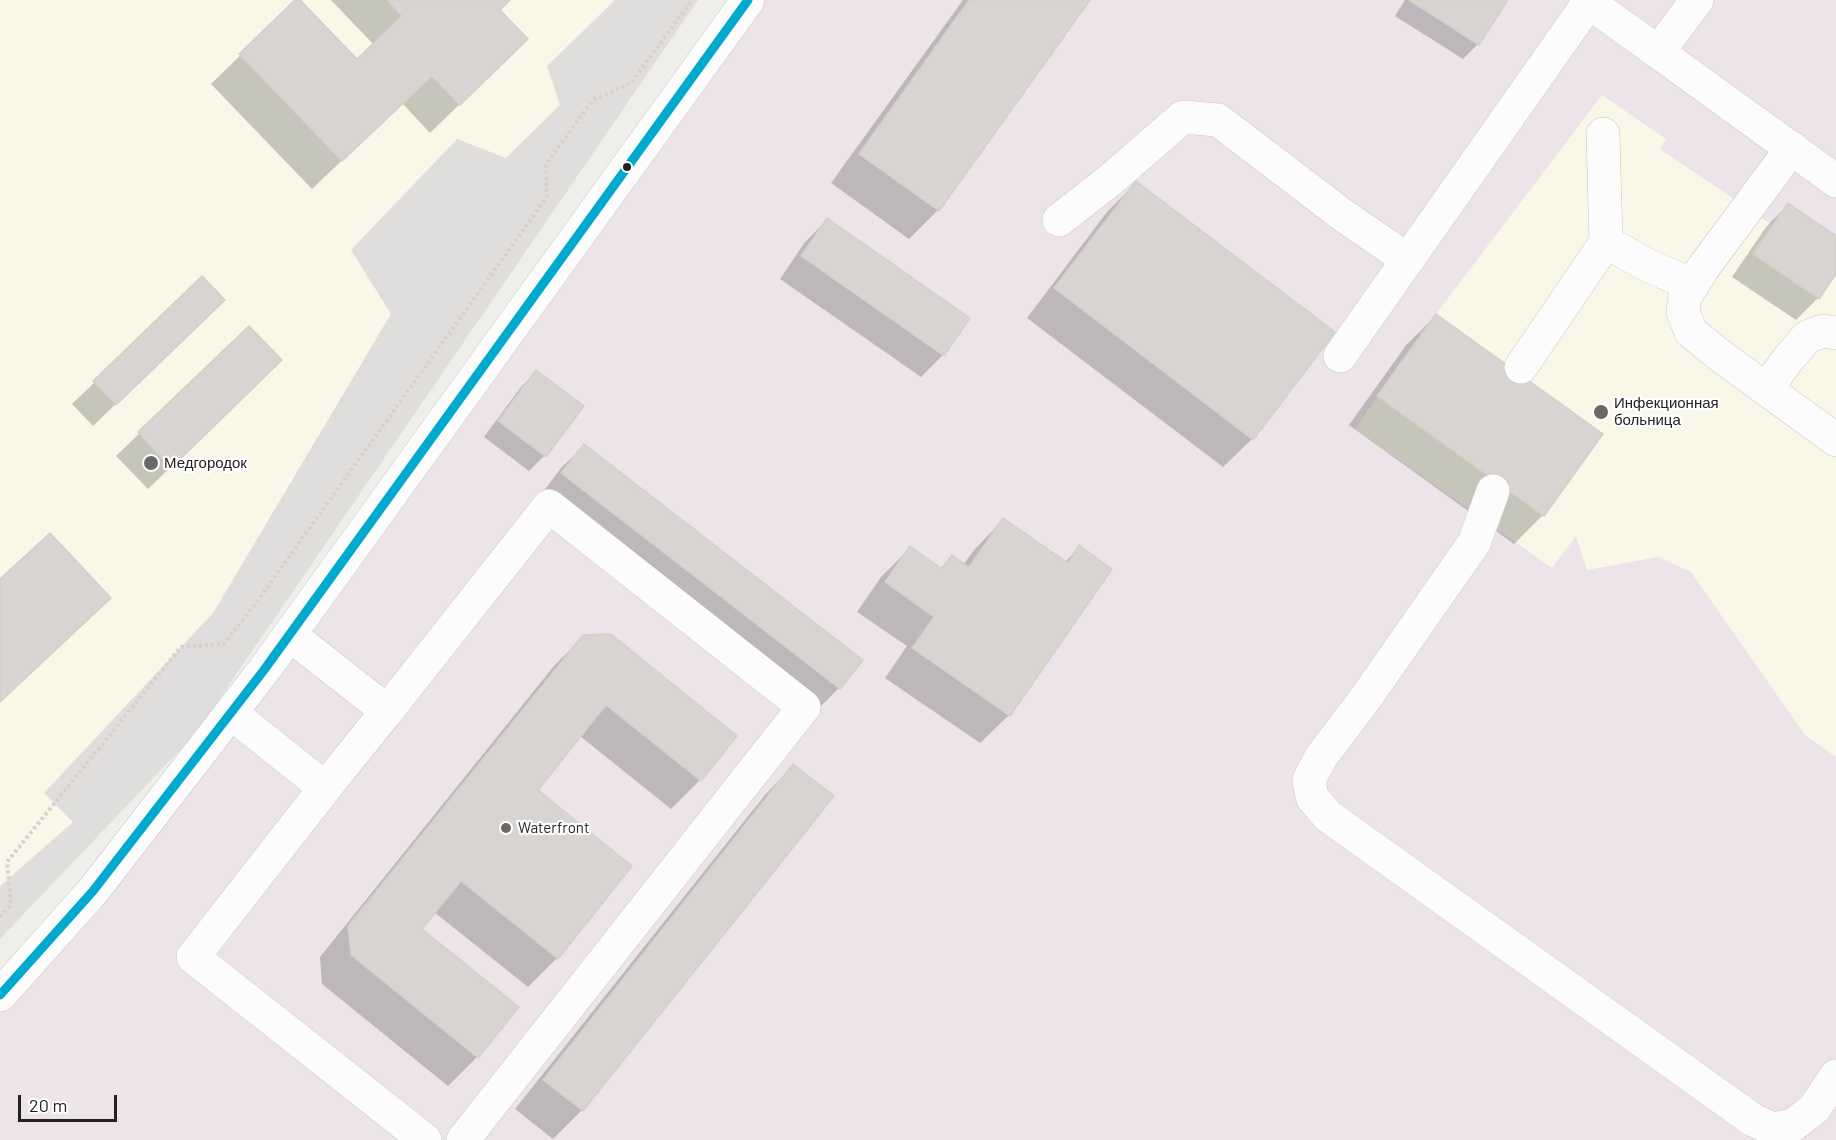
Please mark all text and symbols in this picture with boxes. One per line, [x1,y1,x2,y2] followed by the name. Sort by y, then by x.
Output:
[621,161,633,173] unlabelled marker
[1614,394,1719,429] place label: Инфекционная больница
[1592,403,1610,421] marker: Инфекционная больница
[142,454,160,472] marker: Медгородок
[164,454,247,472] place label: Медгородок
[518,819,589,837] place label: Waterfront
[499,821,513,835] marker: Waterfront
[21,1083,120,1121] scale bar
[29,1094,67,1116] text: 20 m

